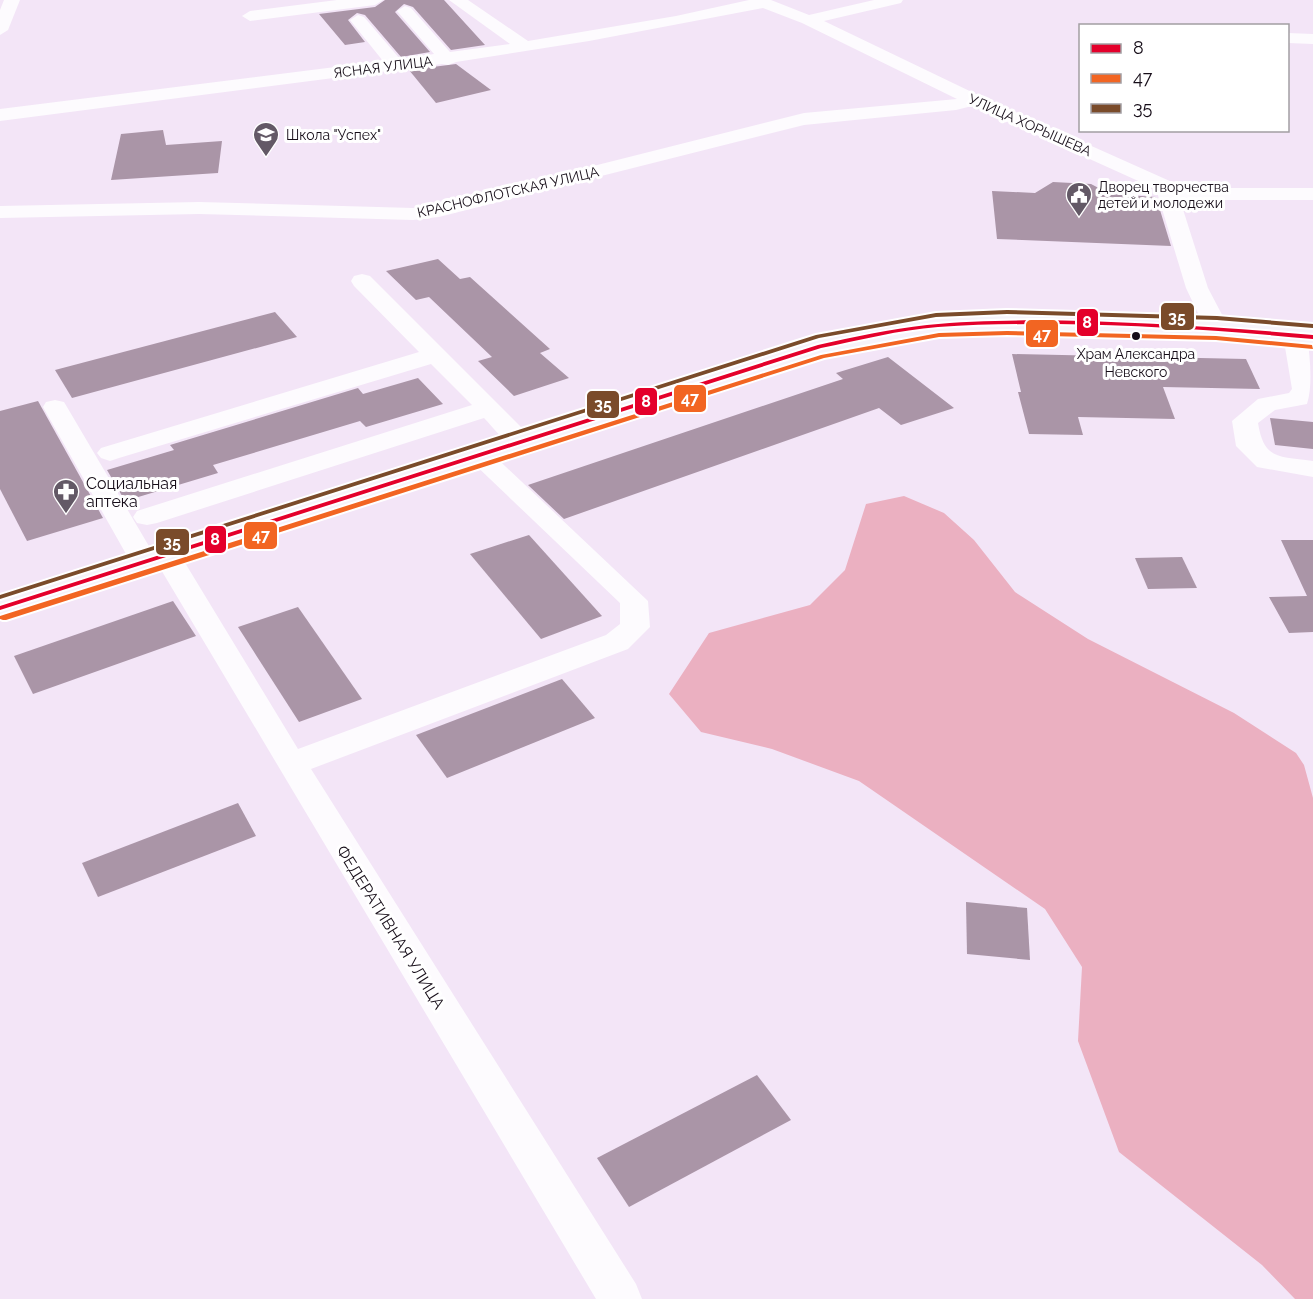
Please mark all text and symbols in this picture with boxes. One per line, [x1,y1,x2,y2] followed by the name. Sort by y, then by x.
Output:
[1079,24,1289,132] legend
[1133,37,1144,58] text: 8
[332,53,434,81] street label: ЯСНАЯ УЛИЦА
[1133,67,1153,88] text: 47
[966,91,1094,160] street label: УЛИЦА ХОРЫШЕВА
[1133,97,1153,118] text: 35
[251,120,281,158] school or university icon: Школа "Успех"
[286,127,381,143] place label: Школа "Успех"
[416,163,601,221] street label: КРАСНОФЛОТСКАЯ УЛИЦА
[1098,179,1229,211] place label: Дворец творчества детей и молодежи
[1064,180,1094,218] public building icon: Дворец творчества детей и молодежи
[1160,302,1195,331] line badge: 35
[1076,308,1099,337] line badge: 8
[1168,308,1186,327] text: 35
[1082,313,1092,332] text: 8
[1025,319,1059,348] line badge: 47
[1033,325,1051,344] text: 47
[1130,330,1142,342] marker: Храм Александра Невского
[1077,346,1195,380] place label: Храм Александра Невского
[673,384,707,413] line badge: 47
[634,387,658,416] line badge: 8
[681,389,699,408] text: 47
[586,390,620,419] line badge: 35
[641,392,651,411] text: 8
[594,395,612,414] text: 35
[86,474,177,511] place label: Социальная аптека
[51,477,81,515] pharmacy icon: Социальная аптека
[243,521,278,550] line badge: 47
[204,525,227,554] line badge: 8
[252,526,270,545] text: 47
[155,528,190,556] line badge: 35
[210,530,220,549] text: 8
[163,533,181,552] text: 35
[332,842,449,1013] street label: ФЕДЕРАТИВНАЯ УЛИЦА

